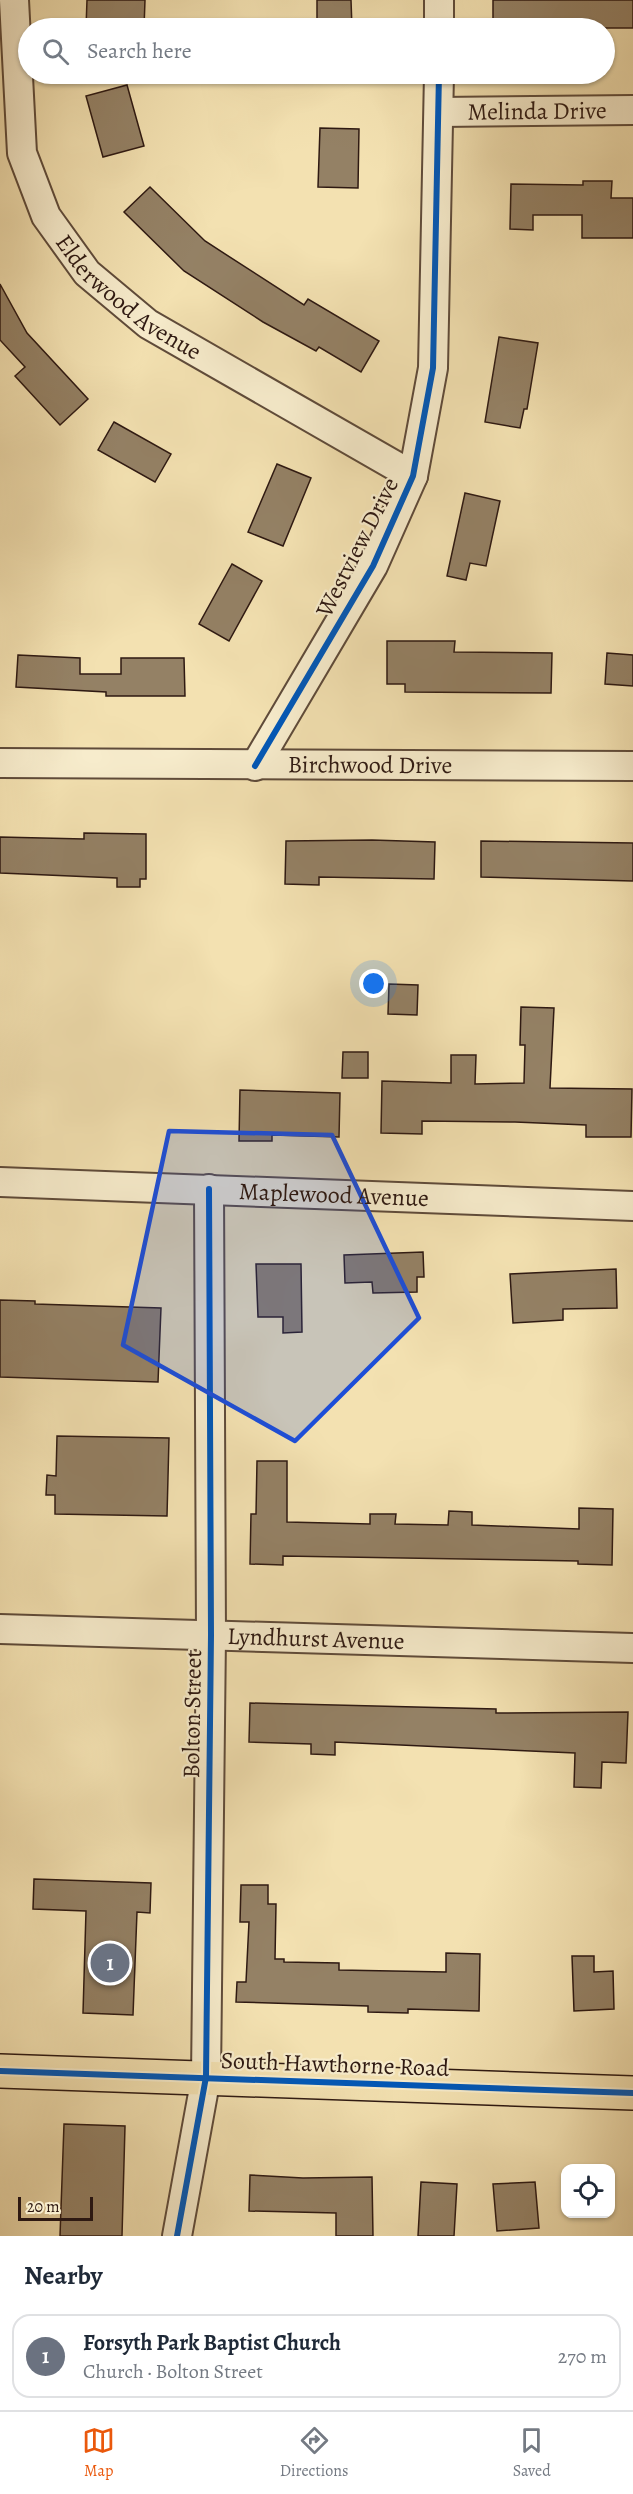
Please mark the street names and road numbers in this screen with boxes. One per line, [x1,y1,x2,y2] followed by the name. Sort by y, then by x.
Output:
[467,94,607,128] street label: Melinda Drive
[48,228,207,367] street label: Elderwood Avenue
[308,472,406,623] street label: Westview Drive
[288,748,452,781] street label: Birchwood Drive
[238,1175,429,1214] street label: Maplewood Avenue
[227,1620,405,1657] street label: Lyndhurst Avenue
[175,1649,209,1779] street label: Bolton Street
[220,2044,450,2084] street label: South Hawthorne Road

